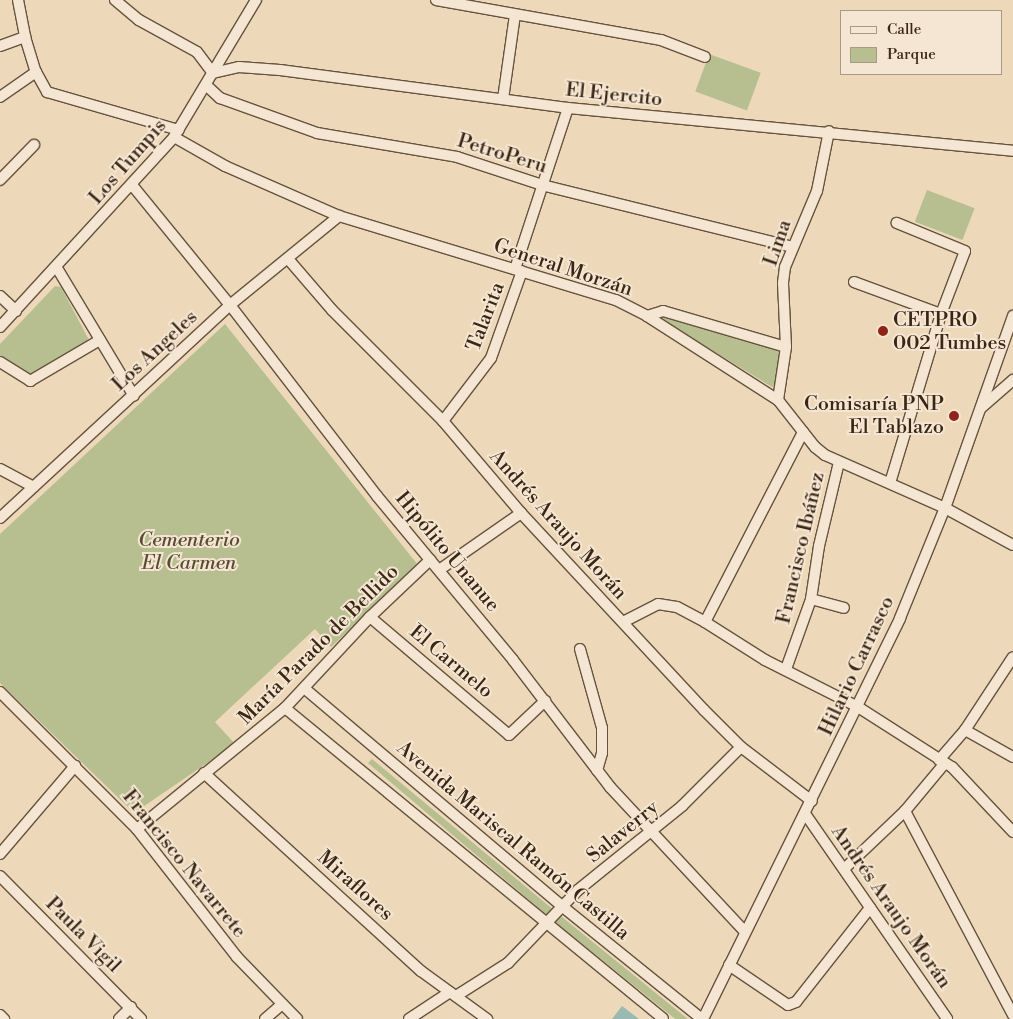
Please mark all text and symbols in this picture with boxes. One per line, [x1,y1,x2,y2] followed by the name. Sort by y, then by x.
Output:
[840,10,1003,75] legend
[887,20,921,39] text: Calle
[887,45,936,64] text: Parque
[564,78,664,112] street label: El Ejercito
[84,114,172,210] street label: Los Tumpis
[454,129,550,179] street label: PetroPeru
[759,217,797,269] street label: Lima
[490,234,636,302] street label: General Morzán
[462,279,510,355] street label: Talarita
[107,305,203,397] street label: Los Angeles
[893,308,1006,355] place label: CETPRO 002 Tumbes
[877,325,889,337] marker: CETPRO 002 Tumbes
[804,392,944,439] place label: Comisaría PNP El Tablazo
[948,410,960,422] marker: Comisaría PNP El Tablazo
[484,445,632,605] street label: Andrés Araujo Morán
[772,470,830,626] street label: Francisco Ibáñez
[390,487,504,617] street label: Hipólito Unanue
[138,529,240,576] park label: Cementerio El Carmen
[234,560,404,730] street label: María Parado de Bellido
[814,592,900,740] street label: Hilario Carrasco
[404,620,498,704] street label: El Carmelo
[392,736,634,946] street label: Avenida Mariscal Ramón Castilla
[117,785,251,943] street label: Francisco Navarrete
[582,796,664,868] street label: Salaverry
[826,821,956,993] street label: Andrés Araujo Morán
[312,846,398,926] street label: Miraflores
[40,892,126,978] street label: Paula Vigil

